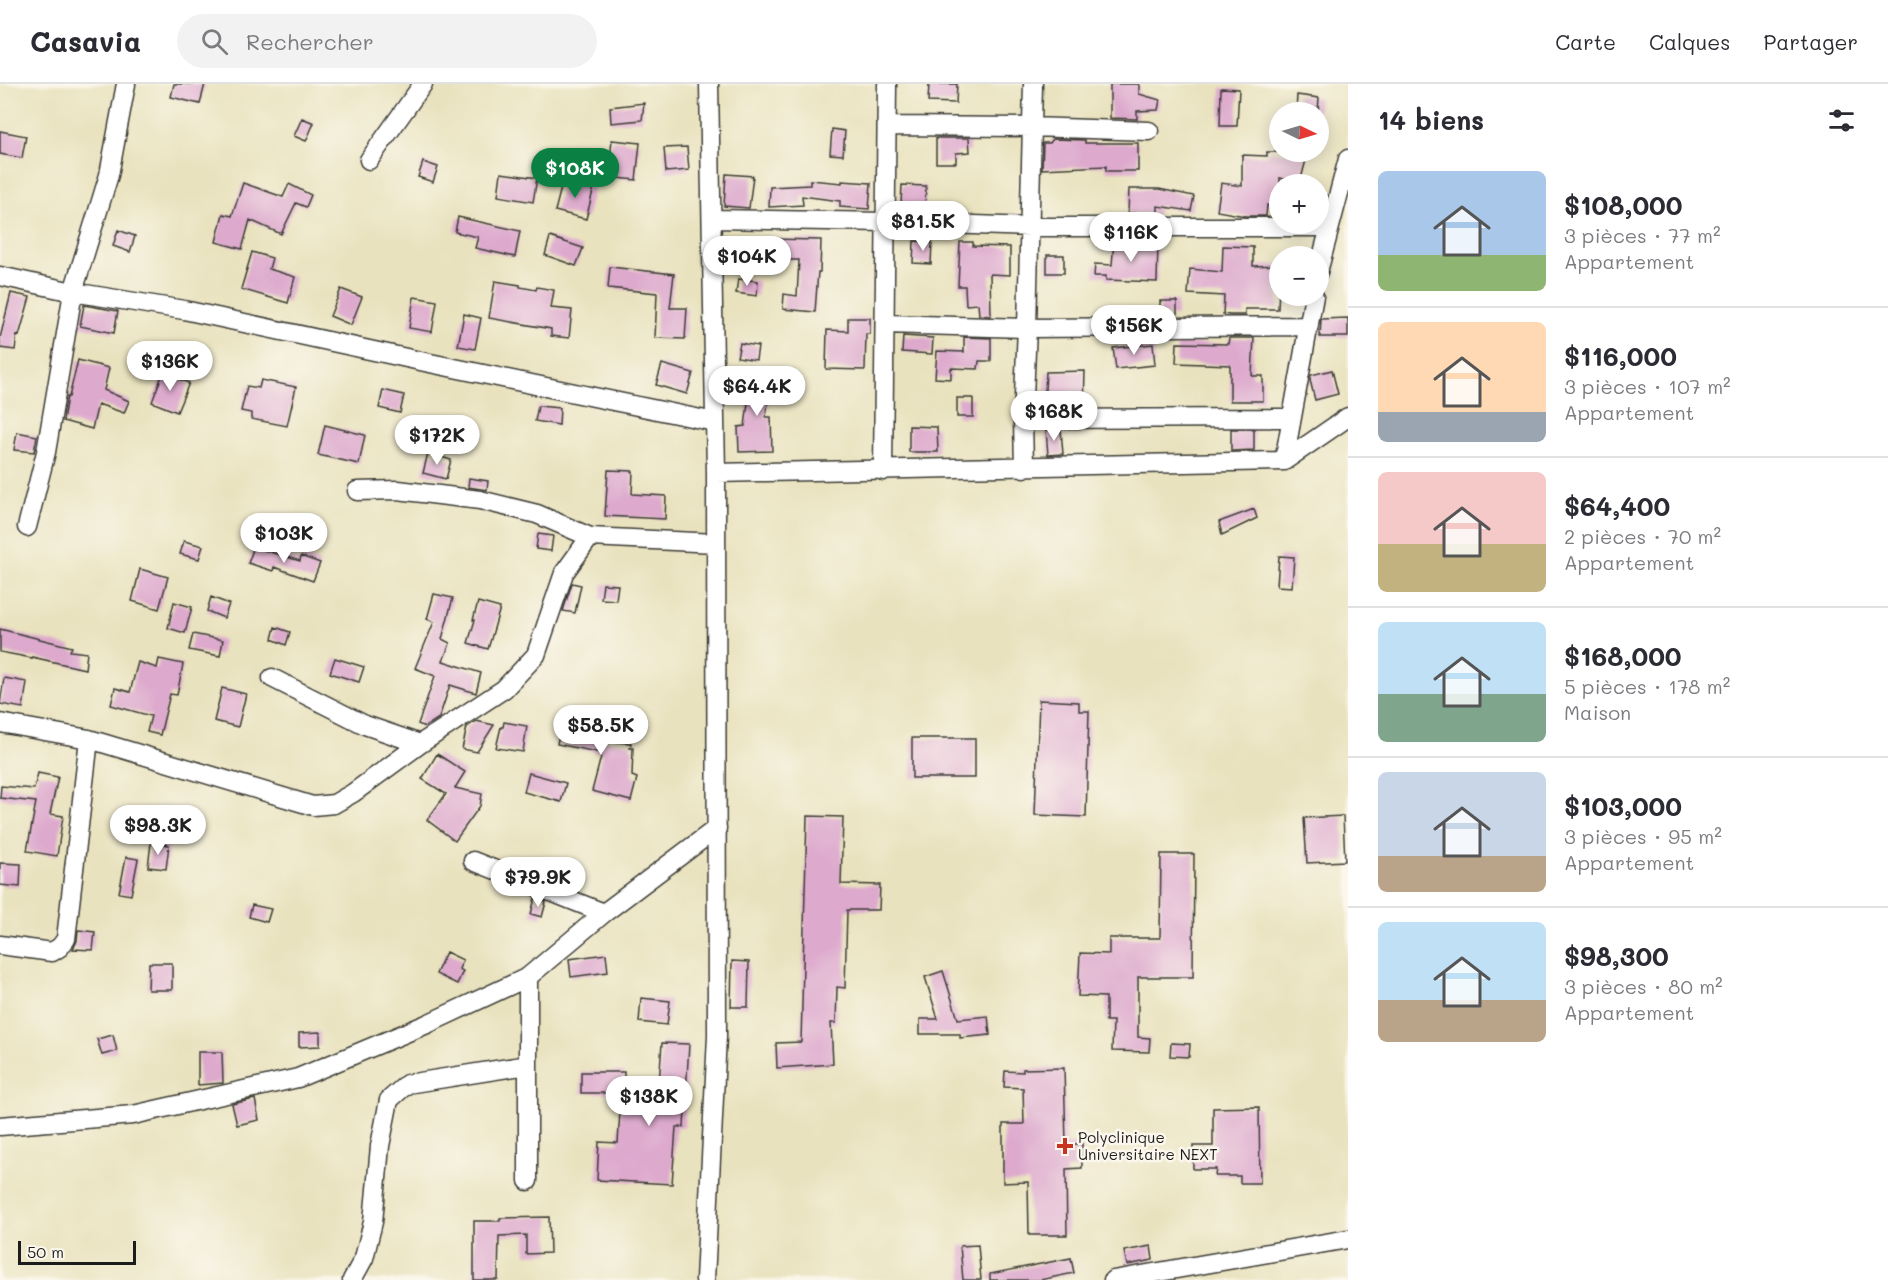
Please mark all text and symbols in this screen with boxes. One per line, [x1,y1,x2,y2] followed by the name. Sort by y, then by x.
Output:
[177,14,597,68] search box
[30,23,141,59] text: Casavia
[198,25,231,58] icon: search
[246,27,374,56] text: Rechercher
[1555,28,1616,55] text: Carte
[1649,28,1731,55] text: Calques
[1764,28,1858,55] text: Partager
[1269,102,1329,162] north arrow
[1269,102,1329,306] map controls
[1378,103,1484,137] text: 14 biens
[1825,104,1858,137] icon: filters
[533,148,617,199] pin: $108K
[545,154,605,180] text: $108K
[1269,174,1329,234] button: +
[1564,188,1683,222] text: $108,000
[1426,195,1498,267] icon: home
[874,201,972,252] pin: $81.5K
[891,207,955,233] text: $81.5K
[1089,212,1173,263] pin: $116K
[1103,218,1159,244] text: $116K
[1564,222,1720,248] text: 3 pièces · 77 m²
[705,236,789,287] pin: $104K
[717,242,777,268] text: $104K
[1269,246,1329,306] button: −
[1564,248,1694,274] text: Appartement
[1092,305,1176,356] pin: $156K
[1105,311,1163,337] text: $156K
[1564,339,1677,373] text: $116,000
[128,341,212,392] pin: $136K
[1426,346,1498,418] icon: home
[141,347,199,373] text: $136K
[708,366,806,417] pin: $64.4K
[722,372,792,398] text: $64.4K
[1564,373,1731,399] text: 3 pièces · 107 m²
[1012,391,1096,442] pin: $168K
[1025,397,1083,423] text: $168K
[1564,399,1694,425] text: Appartement
[395,415,479,466] pin: $172K
[409,421,465,447] text: $172K
[1564,489,1670,523] text: $64,400
[1426,496,1498,568] icon: home
[242,513,326,564] pin: $103K
[254,519,314,545] text: $103K
[1564,523,1721,549] text: 2 pièces · 70 m²
[1564,549,1694,575] text: Appartement
[1564,639,1682,673] text: $168,000
[1426,646,1498,718] icon: home
[1564,673,1730,699] text: 5 pièces · 178 m²
[1564,699,1631,725] text: Maison
[552,705,650,756] pin: $58.5K
[567,711,635,737] text: $58.5K
[1564,789,1682,823] text: $103,000
[1426,796,1498,868] icon: home
[109,805,207,856] pin: $98.3K
[124,811,192,837] text: $98.3K
[1564,823,1722,849] text: 3 pièces · 95 m²
[1564,849,1694,875] text: Appartement
[489,857,587,908] pin: $79.9K
[505,863,571,889] text: $79.9K
[1564,939,1669,973] text: $98,300
[1426,946,1498,1018] icon: home
[1564,973,1723,999] text: 3 pièces · 80 m²
[1564,999,1694,1025] text: Appartement
[607,1076,691,1127] pin: $138K
[620,1082,678,1108] text: $138K
[1078,1127,1218,1164] place label: Polyclinique Universitaire NEXT
[1056,1137,1074,1155] marker: Polyclinique Universitaire NEXT
[18,1238,136,1266] scale bar
[27,1241,64,1262] text: 50 m

